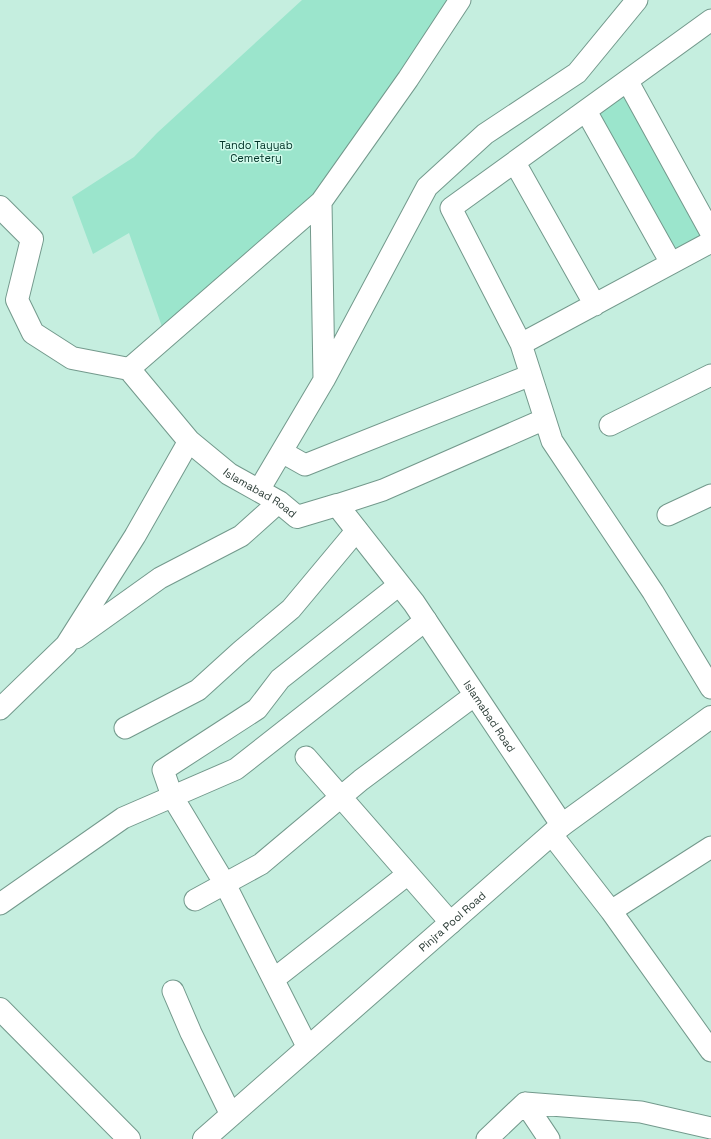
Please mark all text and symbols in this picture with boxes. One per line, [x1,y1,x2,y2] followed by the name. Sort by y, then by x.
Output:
[219,138,293,165] park label: Tando Tayyab Cemetery
[220,465,299,521] street label: Islamabad Road
[461,678,519,755] street label: Islamabad Road
[416,888,488,955] street label: Pinjra Pool Road

